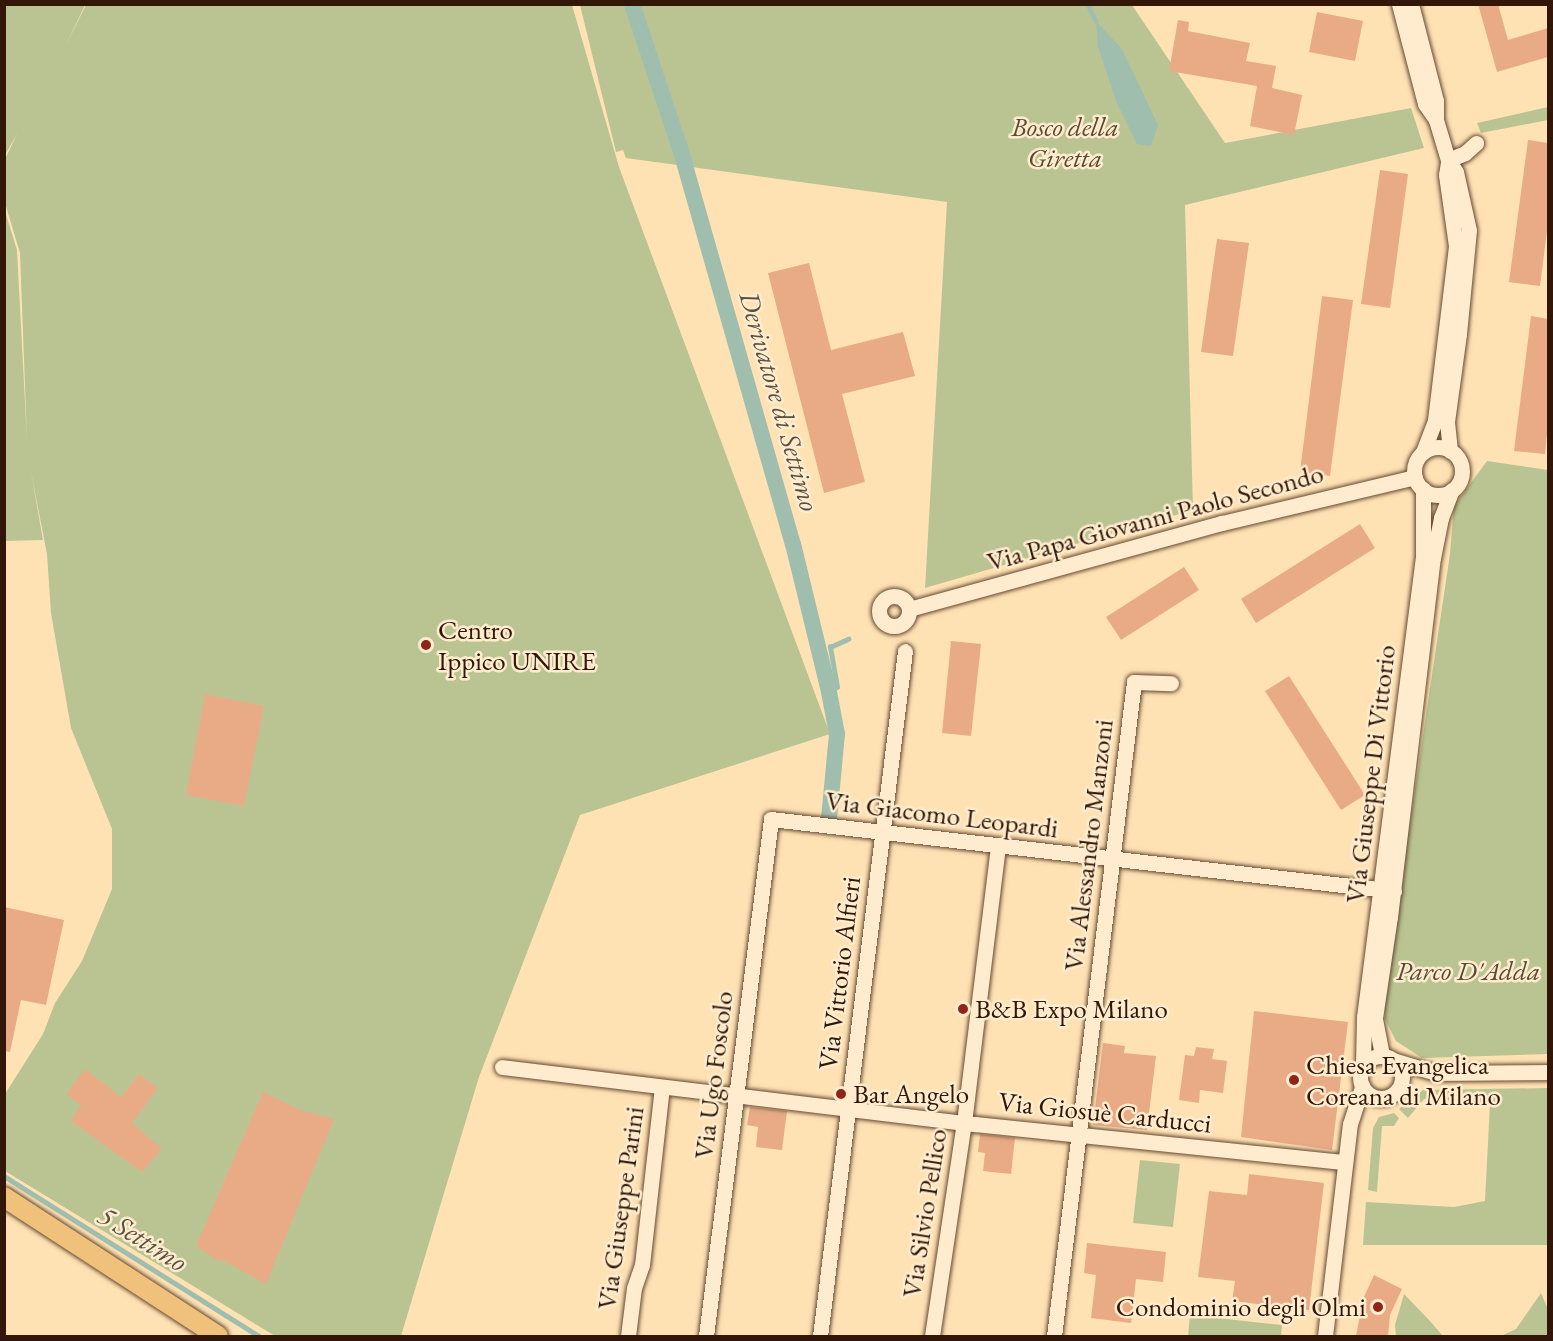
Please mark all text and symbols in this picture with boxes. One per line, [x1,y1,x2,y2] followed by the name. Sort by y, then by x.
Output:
[1011,110,1119,173] park label: Bosco della Giretta
[733,287,827,515] water label: Derivatore di Settimo
[983,456,1327,578] street label: Via Papa Giovanni Paolo Secondo
[438,613,596,676] place label: Centro Ippico UNIRE
[419,638,433,652] marker: Centro Ippico UNIRE
[1338,643,1402,905] street label: Via Giuseppe Di Vittorio
[1056,717,1120,973] street label: Via Alessandro Manzoni
[824,784,1060,844] street label: Via Giacomo Leopardi
[811,874,867,1072] street label: Via Vittorio Alfieri
[1396,955,1540,987] park label: Parco D'Adda
[687,989,739,1161] street label: Via Ugo Foscolo
[975,993,1168,1025] place label: B&B Expo Milano
[956,1002,970,1016] marker: B&B Expo Milano
[1306,1048,1501,1111] place label: Chiesa Evangelica Coreana di Milano
[1287,1073,1301,1087] marker: Chiesa Evangelica Coreana di Milano
[853,1078,969,1110] place label: Bar Angelo
[997,1085,1213,1139] street label: Via Giosuè Carducci
[834,1087,848,1101] marker: Bar Angelo
[590,1104,650,1312] street label: Via Giuseppe Parini
[895,1126,953,1300] street label: Via Silvio Pellico
[92,1198,194,1278] water label: 5 Settimo
[1116,1291,1366,1323] place label: Condominio degli Olmi
[1371,1300,1385,1314] marker: Condominio degli Olmi

